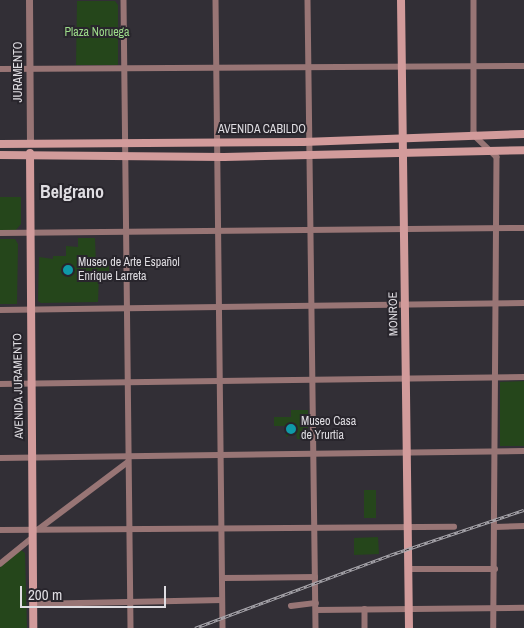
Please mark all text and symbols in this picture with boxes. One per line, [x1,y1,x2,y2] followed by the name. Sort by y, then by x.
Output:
[64,26,130,40] park label: Plaza Noruega
[12,41,26,103] street label: JURAMENTO
[218,123,306,137] street label: AVENIDA CABILDO
[40,181,104,203] district label: Belgrano
[78,256,180,284] place label: Museo de Arte Español Enrique Larreta
[62,264,74,276] marker: Museo de Arte Español Enrique Larreta
[386,292,402,336] street label: MONROE
[11,333,27,439] street label: AVENIDA JURAMENTO
[301,415,356,443] place label: Museo Casa de Yrurtia
[285,423,297,435] marker: Museo Casa de Yrurtia
[22,576,169,608] scale bar
[28,584,62,605] text: 200 m

